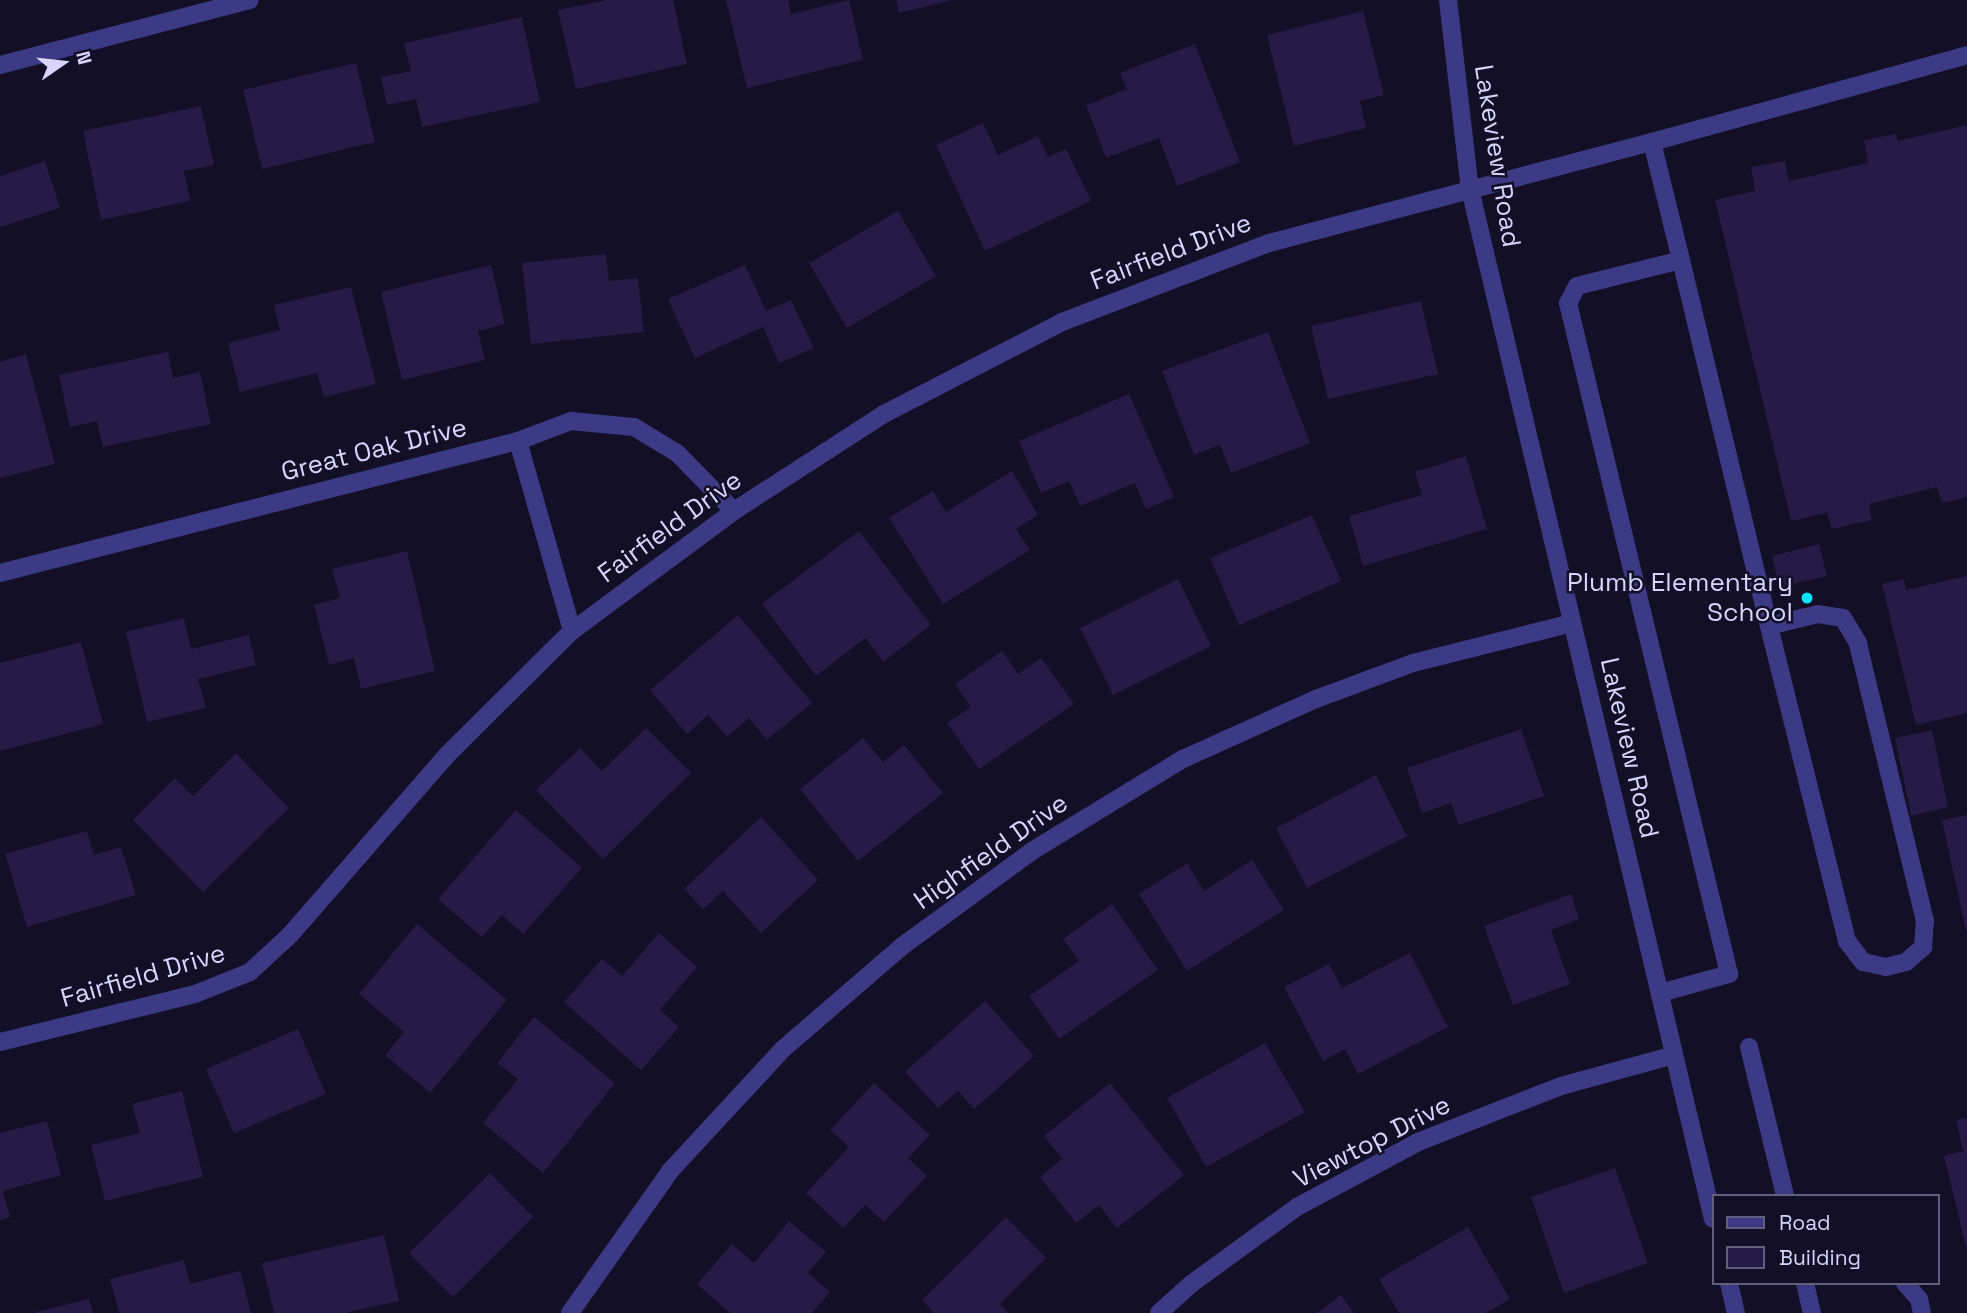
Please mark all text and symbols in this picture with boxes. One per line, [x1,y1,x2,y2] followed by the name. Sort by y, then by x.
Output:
[28,28,98,98] north arrow
[70,49,98,67] text: N
[1467,63,1527,249] street label: Lakeview Road
[1086,207,1256,297] street label: Fairfield Drive
[278,412,470,488] street label: Great Oak Drive
[592,465,748,589] street label: Fairfield Drive
[1567,567,1793,628] place label: Plumb Elementary School
[1799,590,1815,606] marker: Plumb Elementary School
[1593,655,1665,841] street label: Lakeview Road
[908,787,1074,917] street label: Highfield Drive
[57,938,229,1014] street label: Fairfield Drive
[1288,1089,1456,1195] street label: Viewtop Drive
[1712,1194,1939,1285] legend
[1779,1209,1831,1236] text: Road
[1779,1244,1861,1271] text: Building

